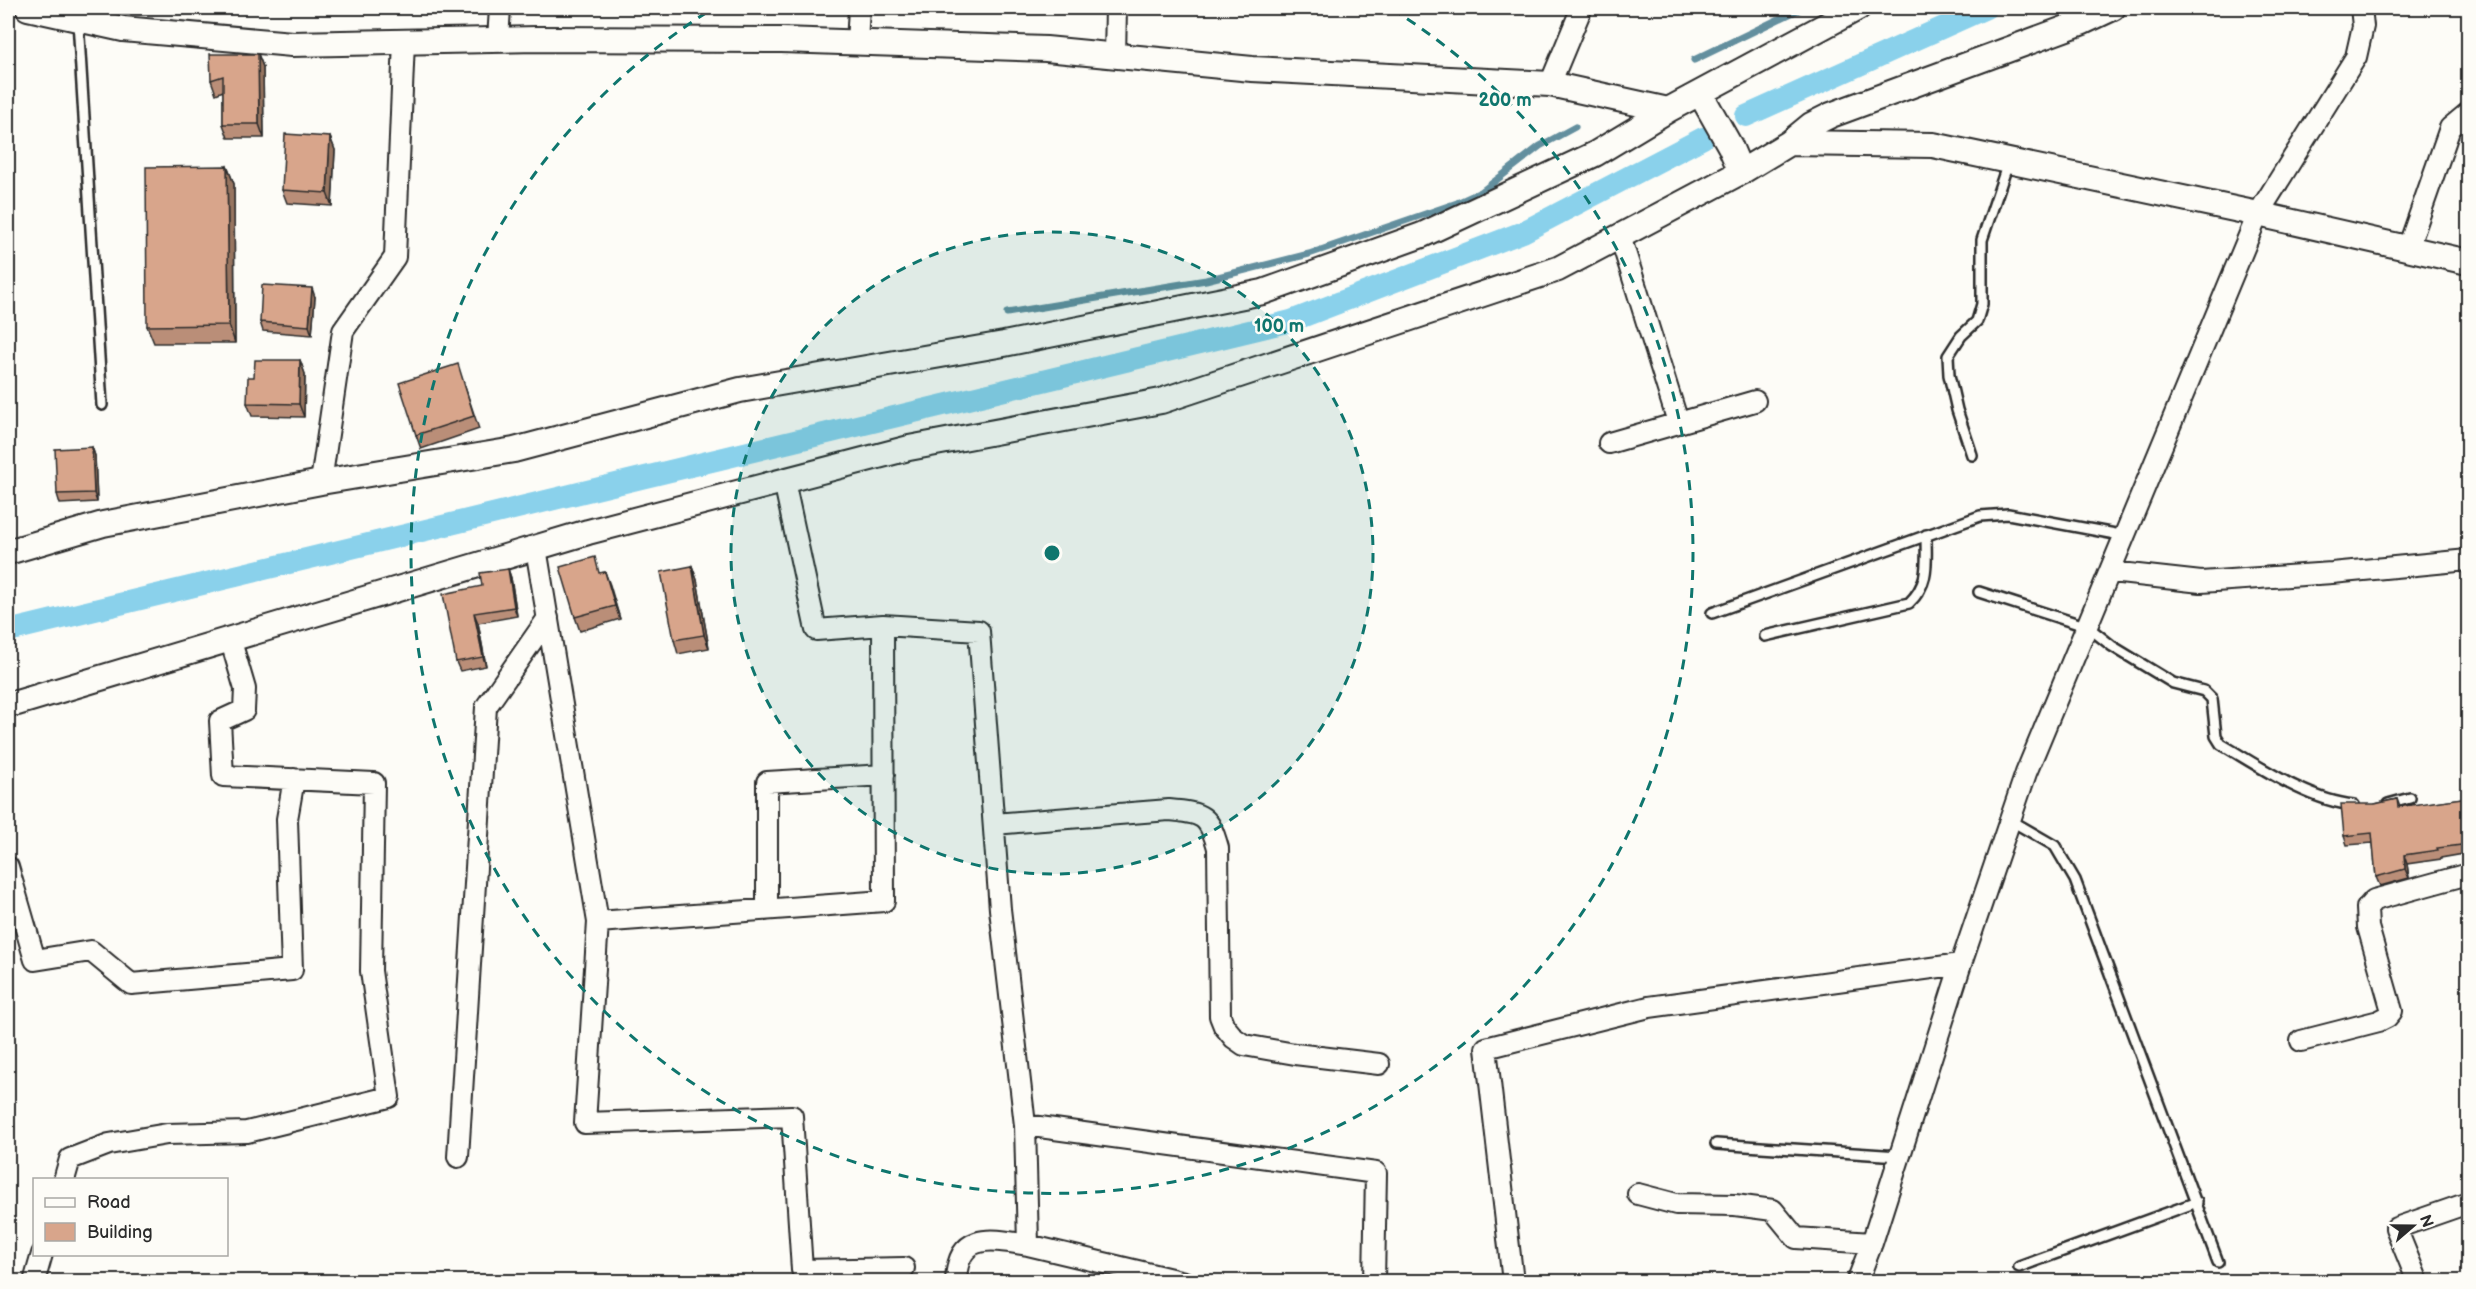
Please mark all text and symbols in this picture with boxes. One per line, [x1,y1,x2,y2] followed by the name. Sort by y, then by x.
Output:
[1478,90,1532,111] text: 200 m
[1254,316,1304,337] text: 100 m
[1042,543,1062,563] centre of rings
[33,1178,228,1256] legend
[87,1192,131,1213] text: Road
[2383,1196,2443,1256] north arrow
[2415,1212,2437,1230] text: N
[87,1222,153,1243] text: Building

